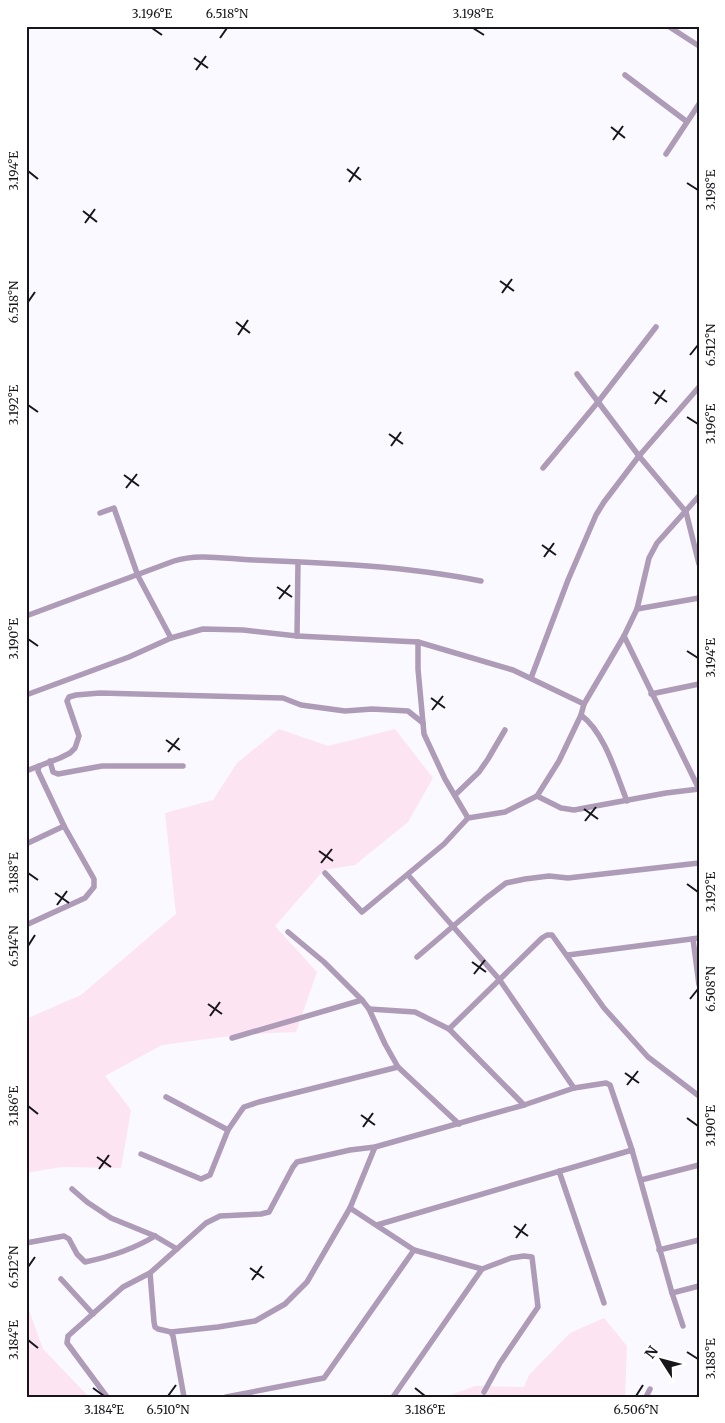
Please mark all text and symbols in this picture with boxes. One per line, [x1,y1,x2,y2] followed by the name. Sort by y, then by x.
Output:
[132,6,173,21] text: 3.196°E
[206,6,249,21] text: 6.518°N
[453,6,494,21] text: 3.198°E
[6,151,21,191] text: 3.194°E
[703,169,718,210] text: 3.198°E
[6,280,21,323] text: 6.518°N
[703,323,718,366] text: 6.512°N
[6,384,21,425] text: 3.192°E
[703,403,718,444] text: 3.196°E
[6,618,21,660] text: 3.190°E
[703,638,718,678] text: 3.194°E
[6,852,21,894] text: 3.188°E
[703,871,718,912] text: 3.192°E
[6,925,21,967] text: 6.514°N
[703,965,718,1012] text: 6.508°N
[6,1085,21,1126] text: 3.186°E
[703,1105,718,1147] text: 3.190°E
[6,1245,21,1288] text: 6.512°N
[6,1320,21,1360] text: 3.184°E
[638,1336,688,1386] north arrow
[703,1338,718,1380] text: 3.188°E
[641,1343,662,1362] text: N
[84,1402,124,1417] text: 3.184°E
[146,1402,190,1417] text: 6.510°N
[405,1402,446,1417] text: 3.186°E
[613,1402,659,1417] text: 6.506°N

